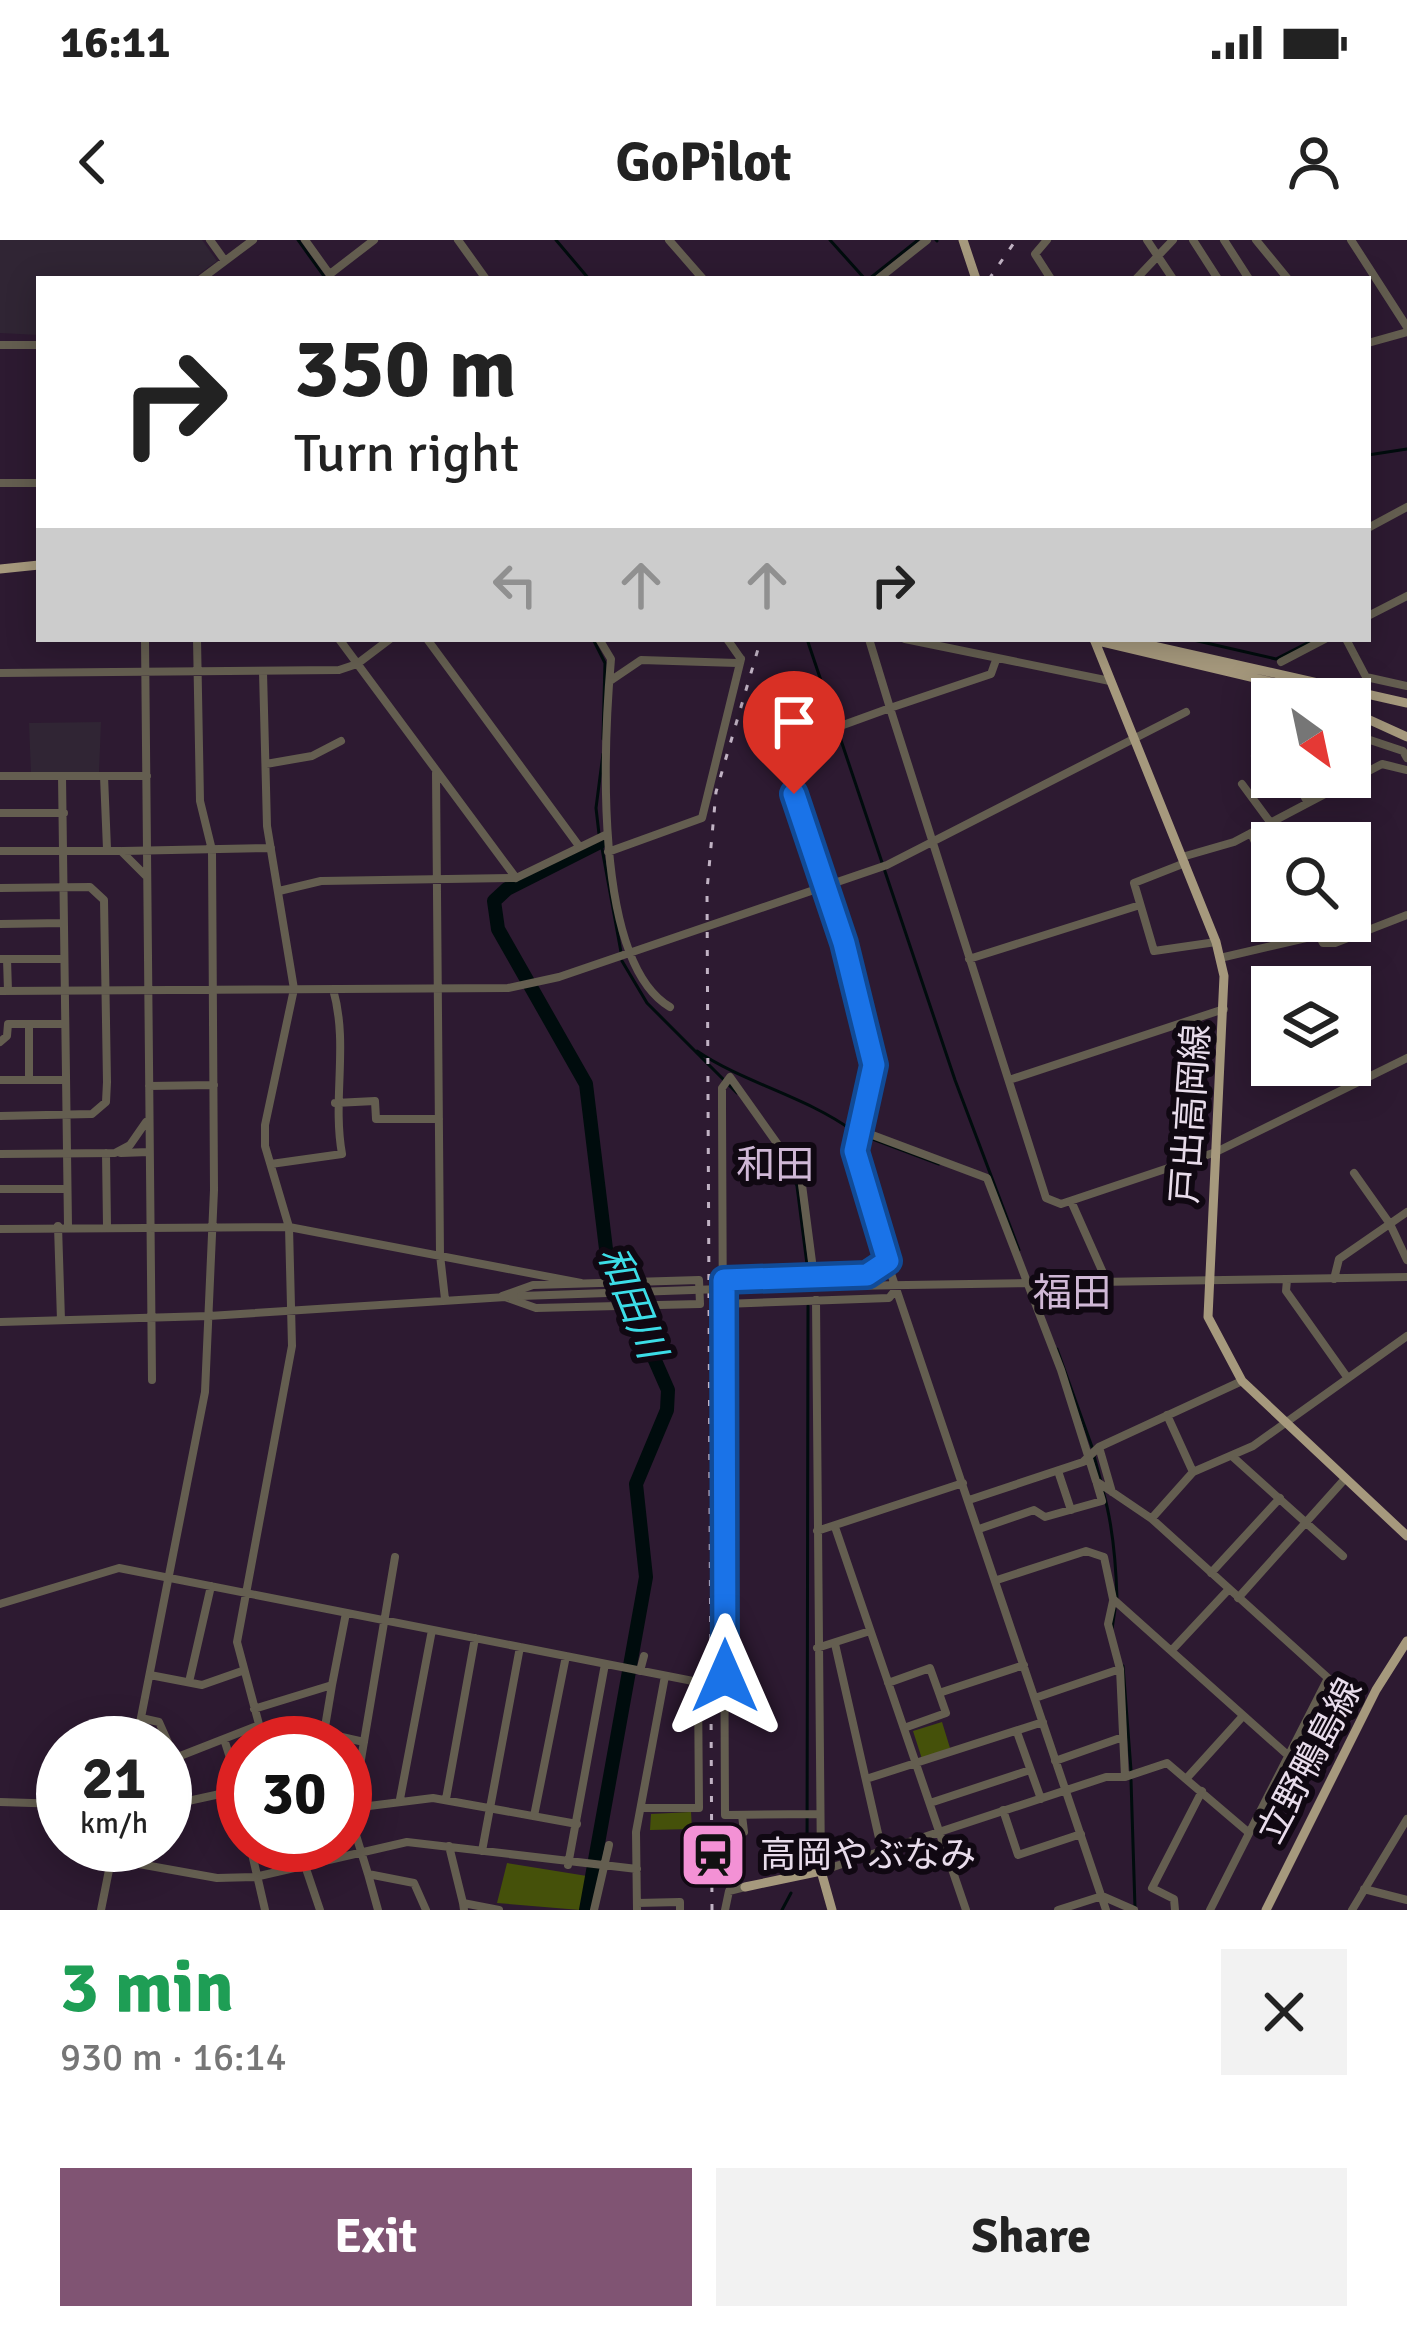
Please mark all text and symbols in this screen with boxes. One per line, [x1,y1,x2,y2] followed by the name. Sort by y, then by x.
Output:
[60,15,170,70] text: 16:11
[60,129,126,195] icon: back
[615,129,792,196] text: GoPilot
[1281,129,1347,195] icon: person
[294,317,516,421] text: 350 m
[96,324,252,480] icon: right
[294,420,519,487] text: Turn right
[482,552,548,618] icon: left
[608,552,674,618] icon: ahead
[734,552,800,618] icon: ahead
[860,552,926,618] icon: right
[743,671,845,794] pin
[1251,678,1371,798] north arrow
[1251,678,1371,1086] map controls
[761,689,827,755] icon: arrive
[1251,822,1371,942] button: search
[1251,966,1371,1086] button: layers
[1162,1023,1220,1205] street label: 戸出高岡線
[736,1141,814,1189] district label: 和田
[588,1239,678,1369] water label: 和田川
[1033,1269,1111,1317] district label: 福田
[662,1613,788,1739] position arrow
[1248,1671,1372,1851] street label: 立野鴨島線
[216,1716,372,1872] speed limit sign: 30
[82,1742,146,1816] text: 21
[80,1805,148,1842] text: km/h
[678,1820,748,1890] station icon: 高岡やぶなみ
[760,1833,976,1878] place label: 高岡やぶなみ
[60,1943,234,2032] text: 3 min
[1221,1949,1347,2075] button: close
[60,2033,287,2081] text: 930 m · 16:14
[60,2168,692,2306] button: Exit
[716,2168,1347,2306] button: Share

